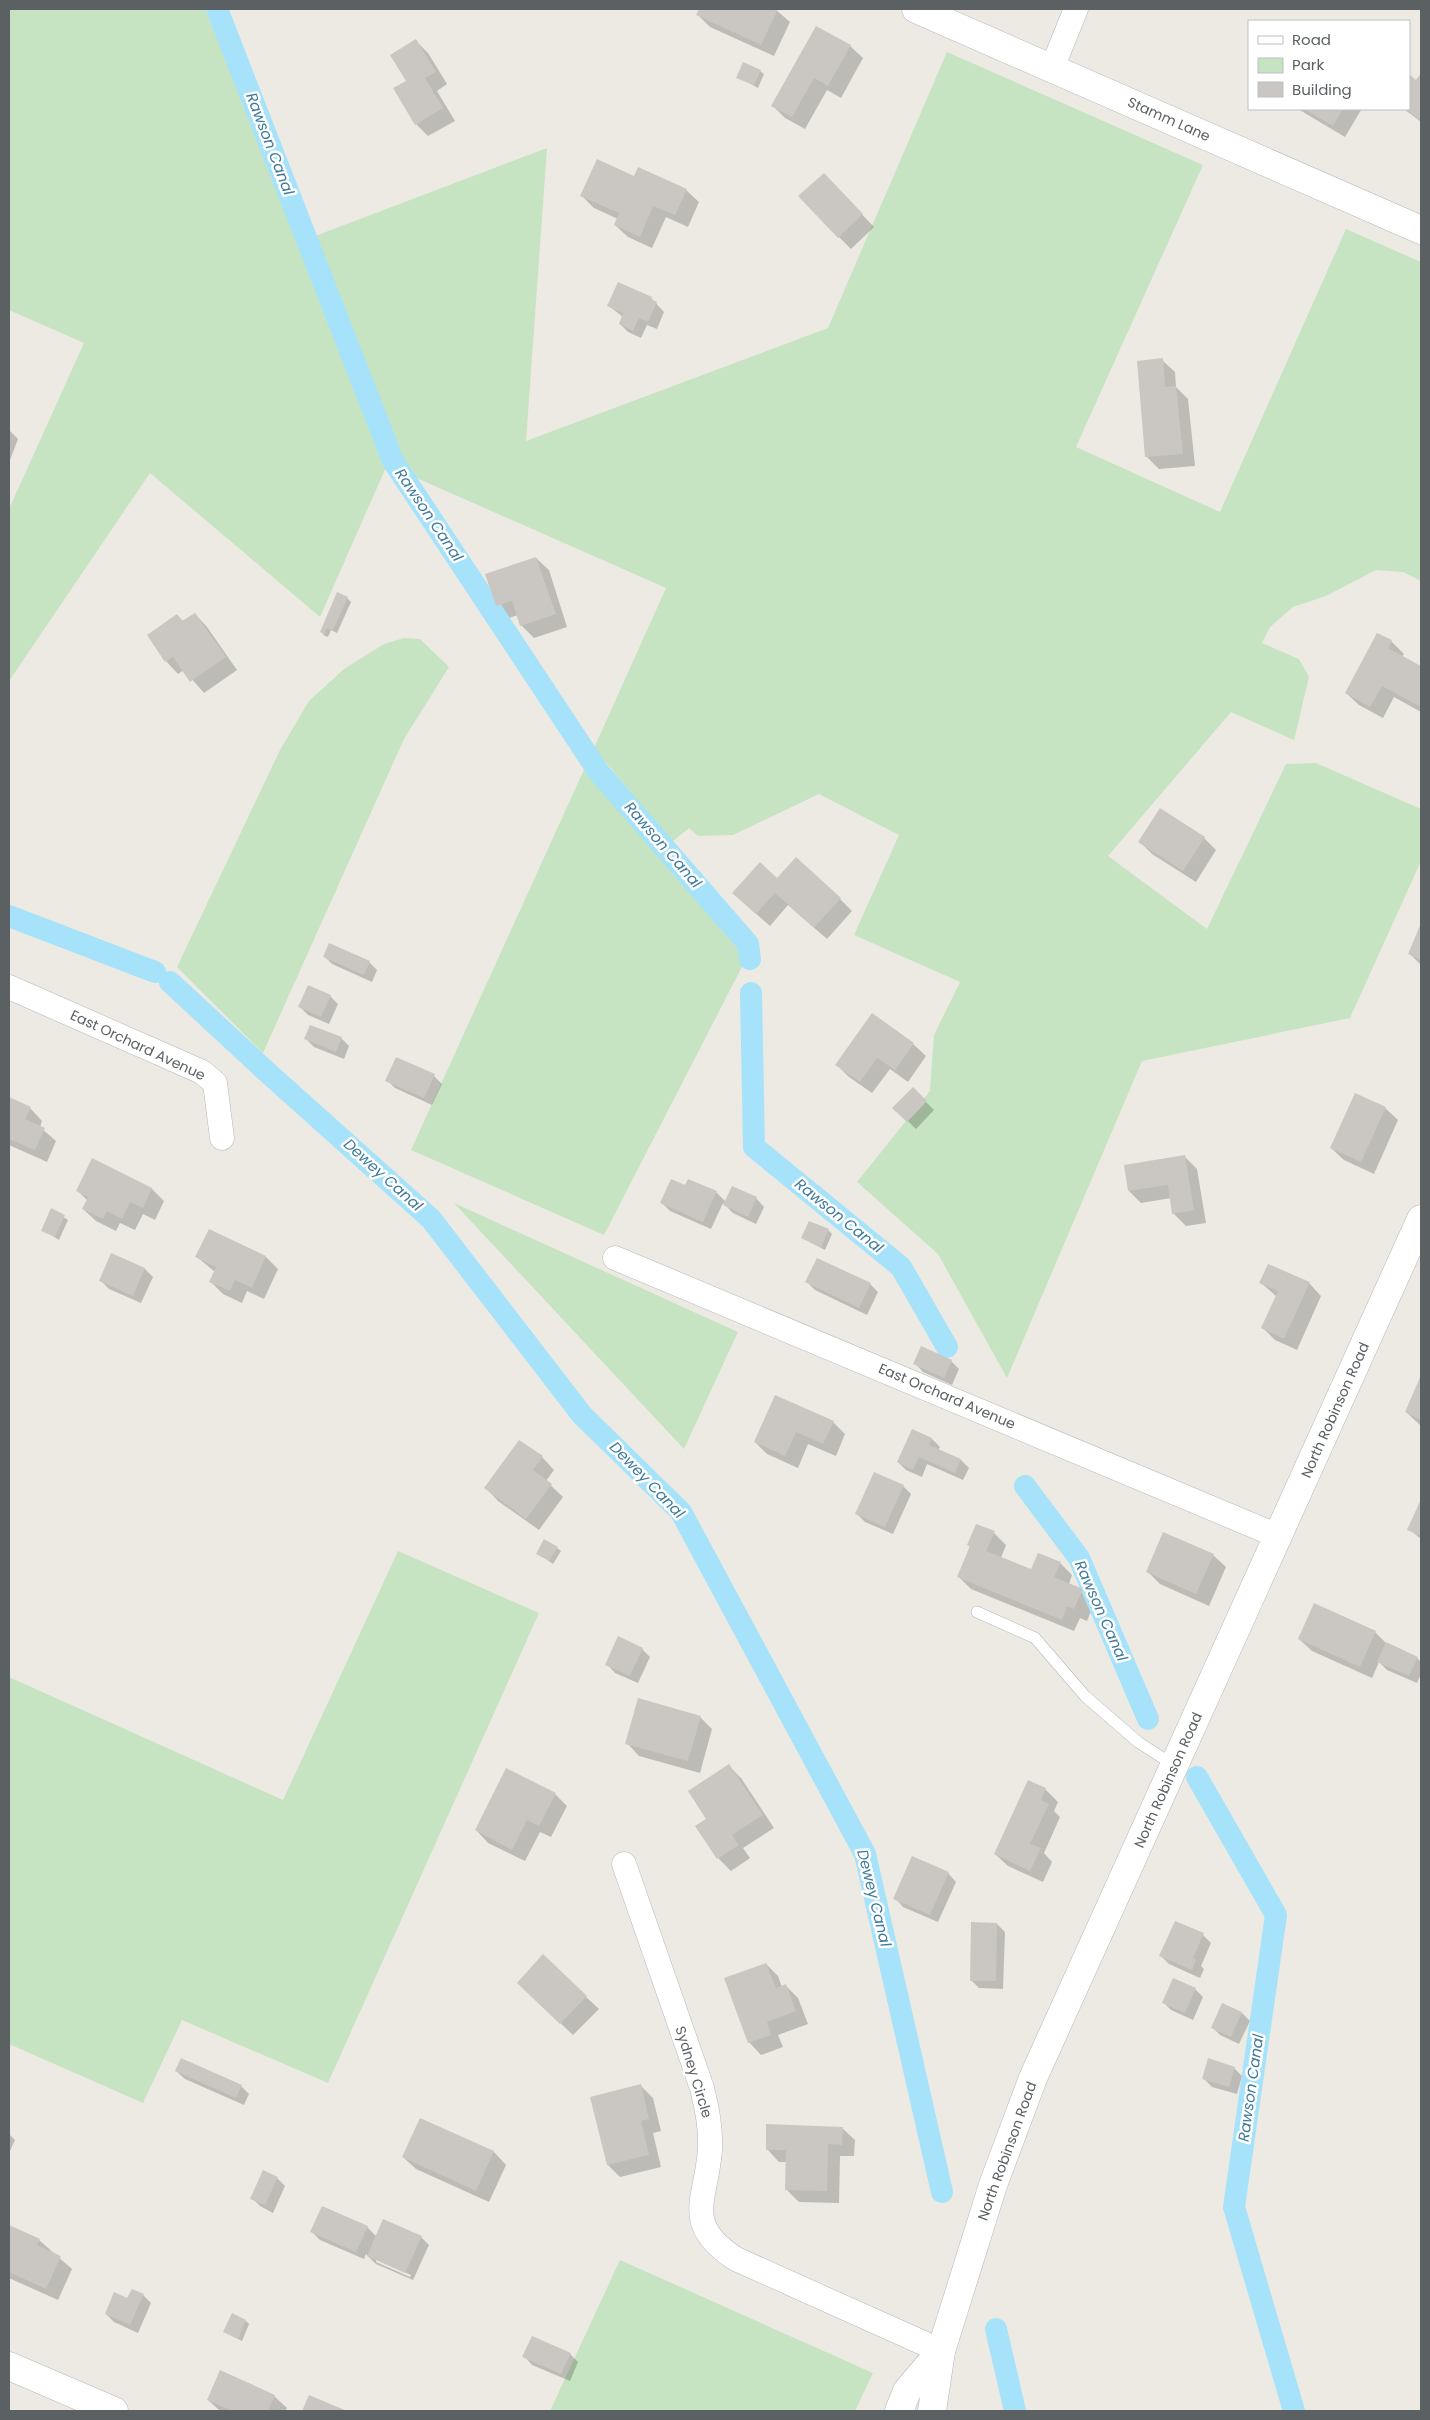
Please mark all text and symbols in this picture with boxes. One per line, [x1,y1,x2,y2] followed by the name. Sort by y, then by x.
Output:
[1248,20,1410,110] legend
[1292,29,1331,50] text: Road
[1292,54,1324,75] text: Park
[1292,79,1352,100] text: Building
[241,90,300,198] water label: Rawson Canal
[1125,92,1214,146] street label: Stamm Lane
[390,464,469,566] water label: Rawson Canal
[620,797,707,893] water label: Rawson Canal
[67,1005,209,1085] street label: East Orchard Avenue
[339,1134,428,1216] water label: Dewey Canal
[791,1173,888,1258] water label: Rawson Canal
[1296,1339,1374,1481] street label: North Robinson Road
[875,1358,1019,1434] street label: East Orchard Avenue
[605,1437,690,1523] water label: Dewey Canal
[1070,1557,1133,1665] water label: Rawson Canal
[1129,1709,1207,1851] street label: North Robinson Road
[852,1847,897,1949] water label: Dewey Canal
[671,2024,718,2121] street label: Sydney Circle
[1233,2033,1268,2143] water label: Rawson Canal
[973,2079,1041,2223] street label: North Robinson Road

